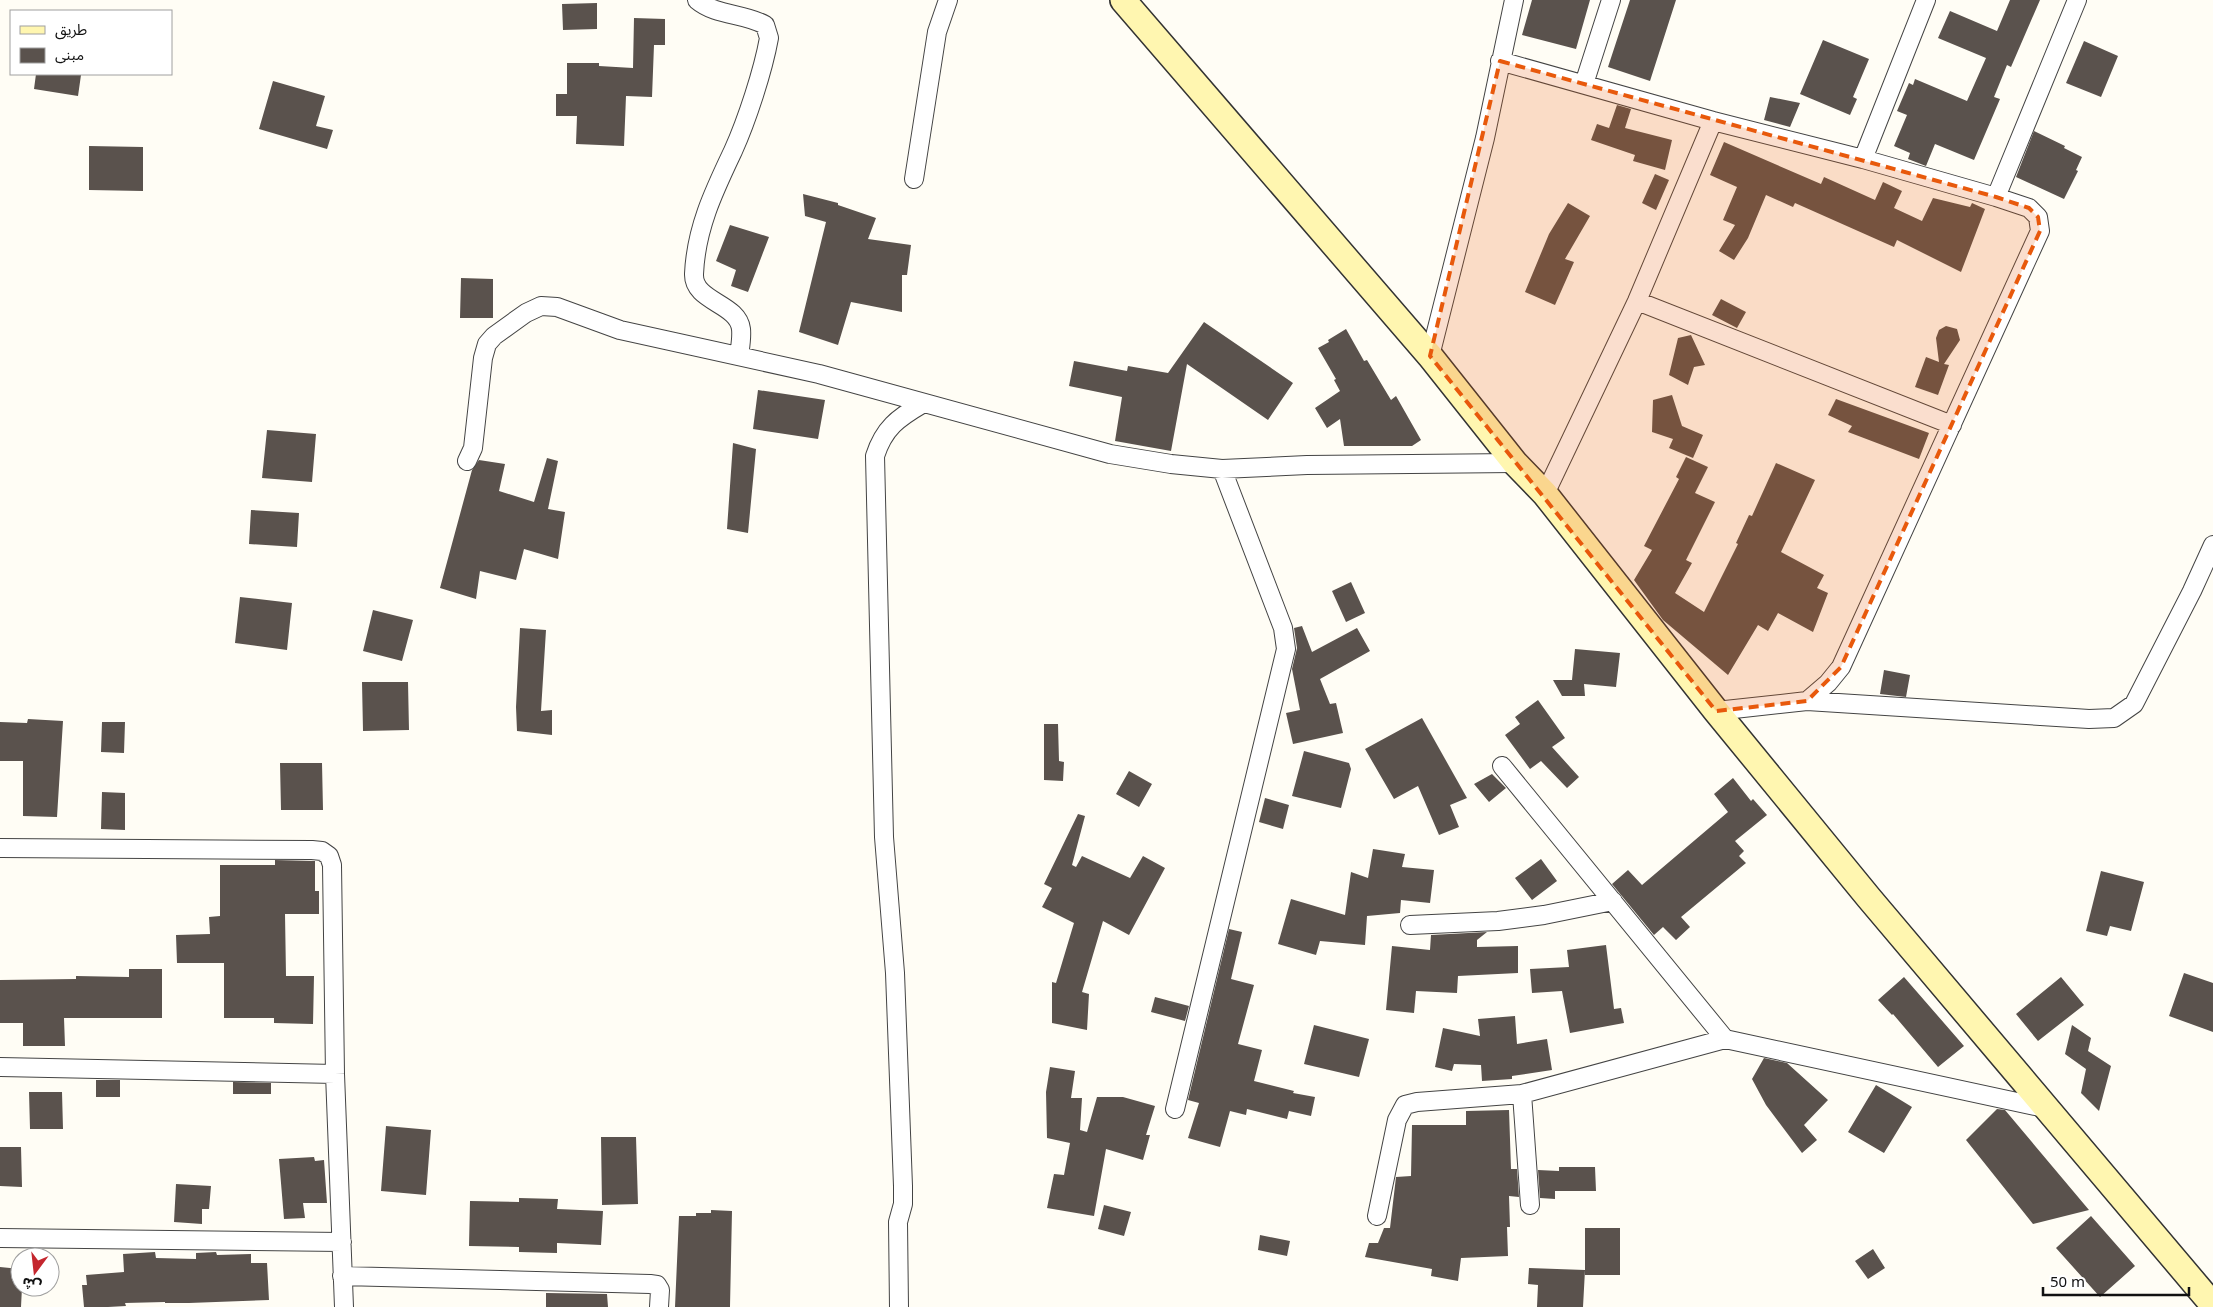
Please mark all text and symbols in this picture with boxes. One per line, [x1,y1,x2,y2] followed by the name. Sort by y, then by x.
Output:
[10,10,172,75] legend
[55,14,87,46] text: طريق
[55,39,84,71] text: مبنى
[10,1247,60,1297] north arrow
[2043,1264,2189,1296] scale bar
[2050,1266,2085,1298] text: 50 m
[19,1268,45,1301] text: ش

